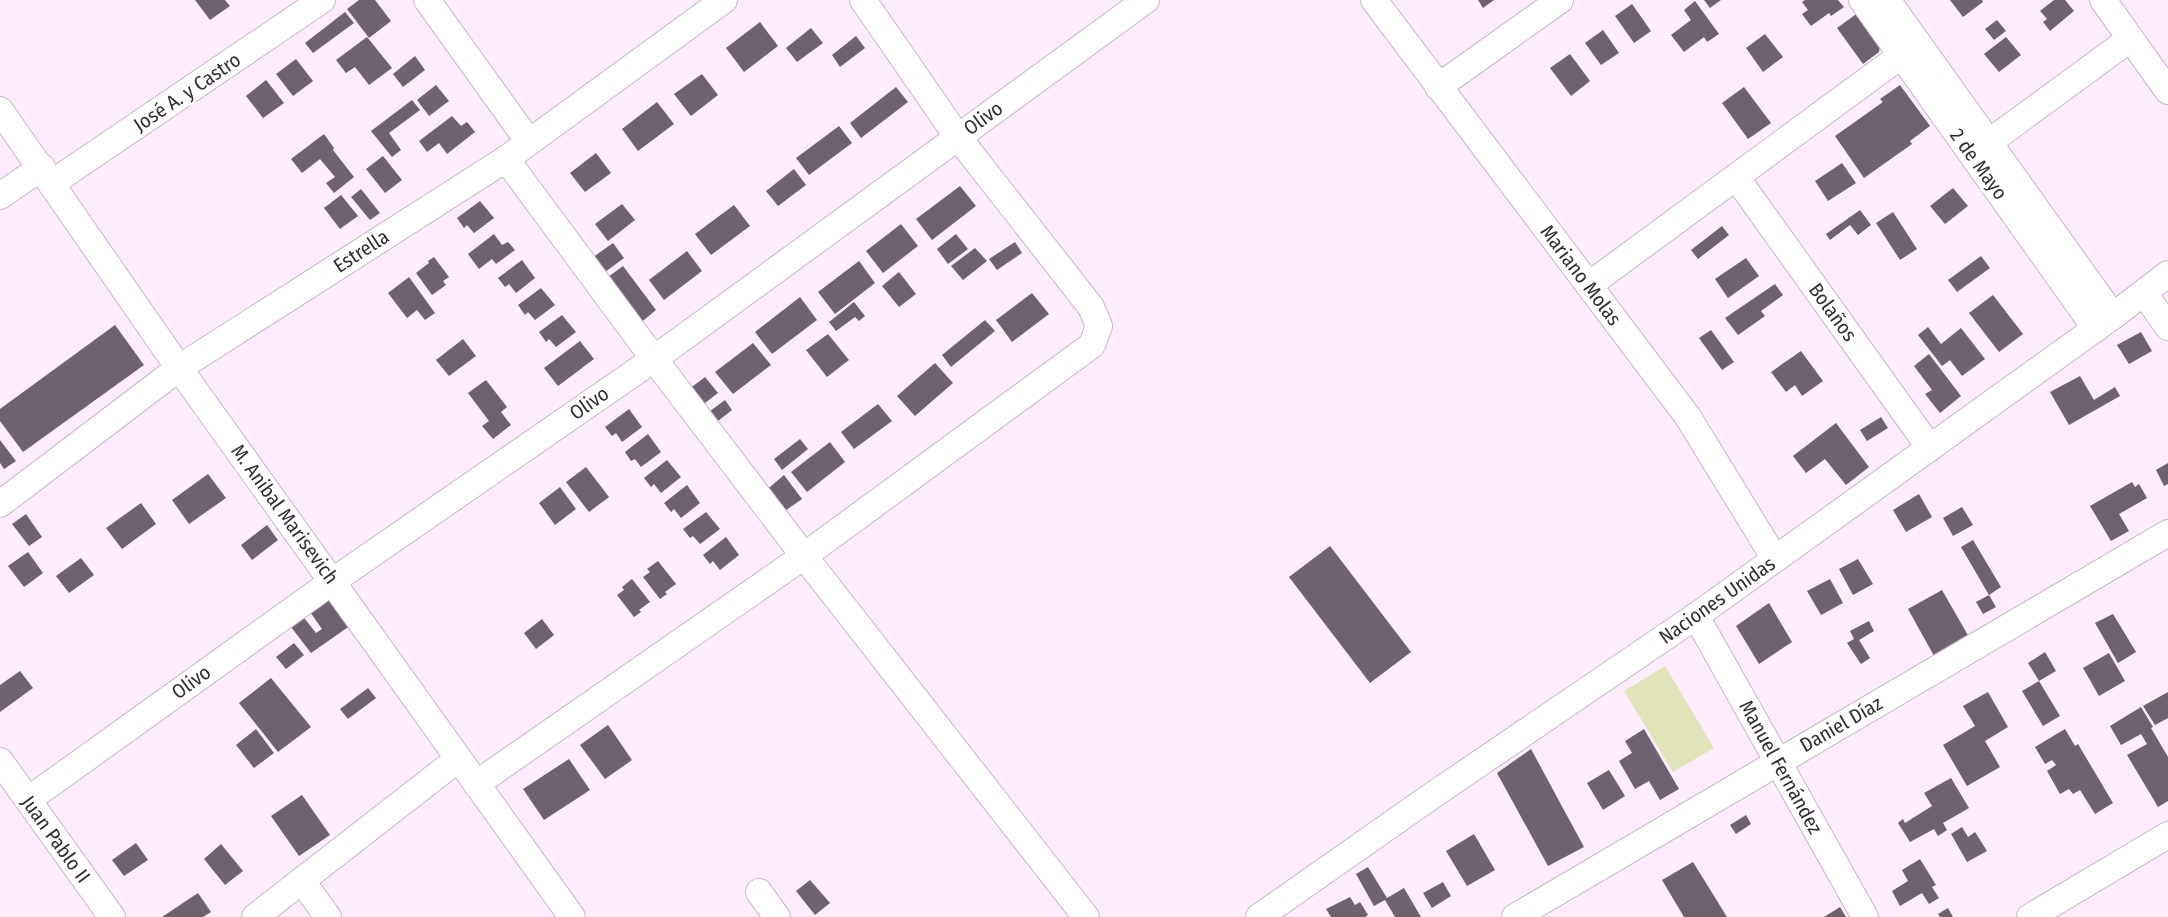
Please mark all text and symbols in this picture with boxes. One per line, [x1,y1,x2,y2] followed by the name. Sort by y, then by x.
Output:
[129,47,245,137] street label: José A. y Castro
[959,96,1007,140] street label: Olivo
[1945,124,2013,204] street label: 2 de Mayo
[1535,220,1627,330] street label: Mariano Molas
[329,224,393,278] street label: Estrella
[1804,278,1862,346] street label: Bolaños
[565,381,613,425] street label: Olivo
[226,440,344,588] street label: M. Anibal Marisevich
[1654,551,1780,649] street label: Naciones Unidas
[167,660,215,704] street label: Olivo
[1796,691,1886,757] street label: Daniel Díaz
[1734,696,1828,838] street label: Manuel Fernández
[16,791,96,887] street label: Juan Pablo II

